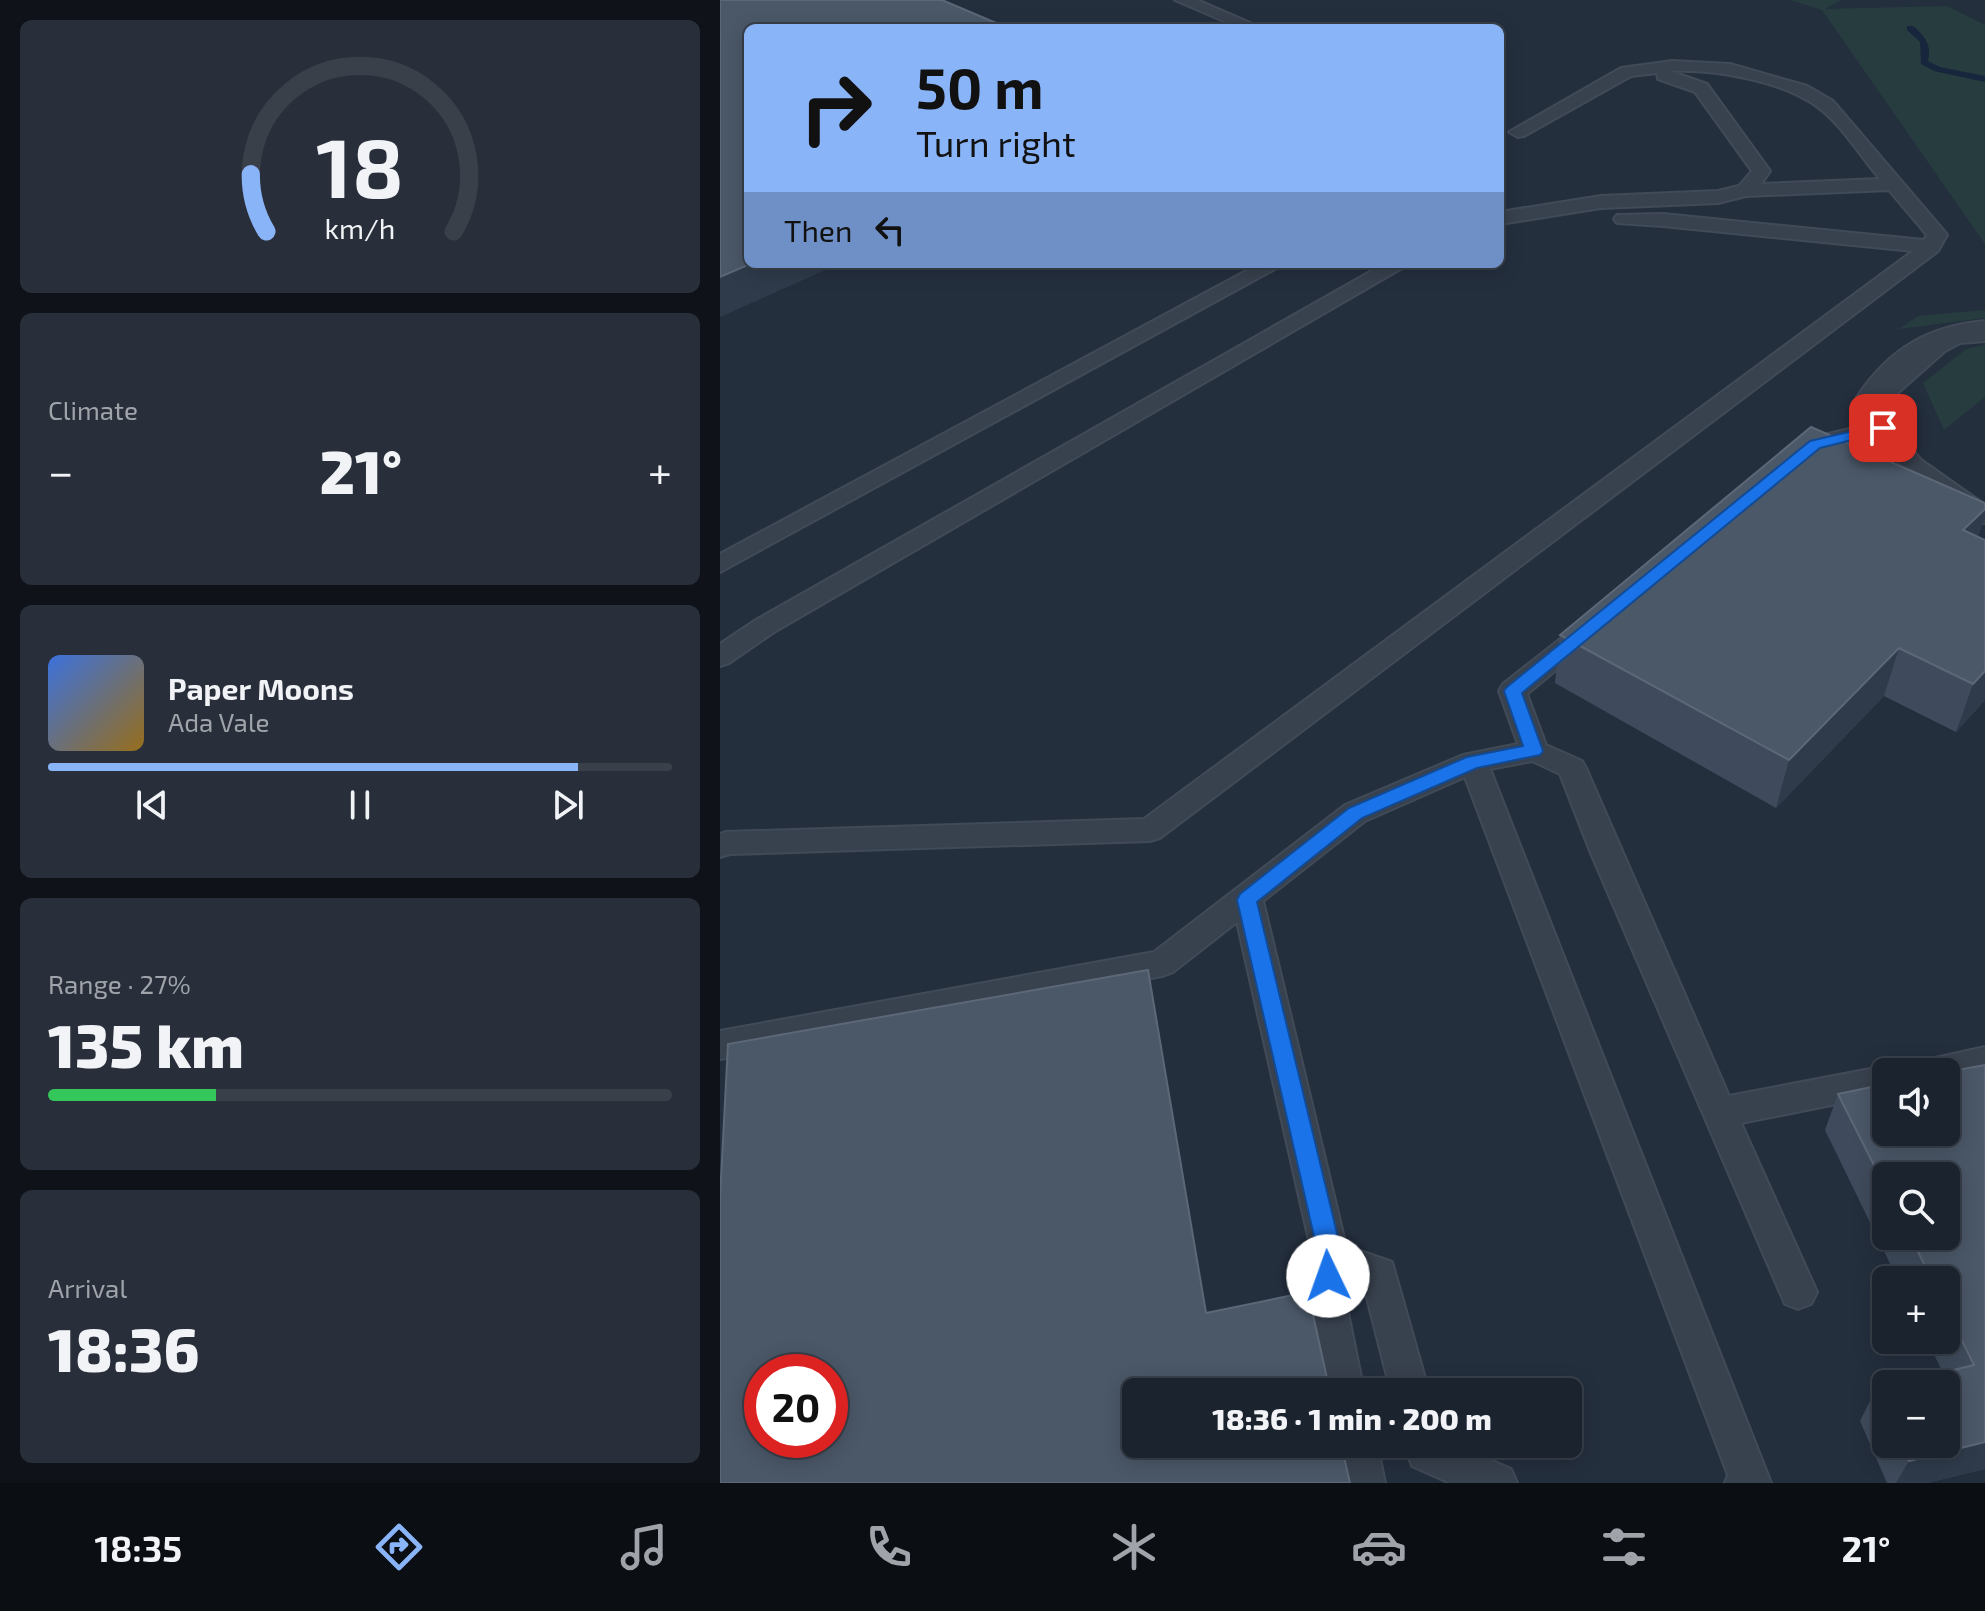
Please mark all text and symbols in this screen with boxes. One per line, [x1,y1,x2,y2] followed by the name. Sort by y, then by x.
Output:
[916,53,1044,120] text: 50 m
[784,56,888,160] icon: right
[316,115,404,215] text: 18
[916,121,1076,164] text: Turn right
[868,208,912,252] icon: left
[325,210,395,245] text: km/h
[784,212,852,248] text: Then
[48,394,138,425] text: Climate
[1849,394,1917,462] pin
[1861,406,1905,450] icon: arrive
[319,434,402,506] text: 21°
[48,444,74,497] text: −
[648,444,672,497] text: +
[168,670,354,706] text: Paper Moons
[168,706,270,737] text: Ada Vale
[130,783,174,827] icon: previous
[338,783,382,827] icon: pause
[546,783,590,827] icon: next
[48,968,191,999] text: Range · 27%
[48,1008,244,1080] text: 135 km
[1872,1058,1960,1458] map controls
[1872,1058,1960,1146] button: sound
[1872,1162,1960,1250] button: search
[1286,1234,1370,1318] position arrow
[1872,1266,1960,1354] button: +
[48,1272,127,1303] text: Arrival
[48,1312,199,1384] text: 18:36
[744,1354,848,1458] speed limit sign: 20
[1872,1370,1960,1458] button: −
[1212,1400,1492,1436] text: 18:36 · 1 min · 200 m
[371,1519,427,1575] icon: directions
[616,1519,672,1575] icon: music
[861,1519,917,1575] icon: phone
[1106,1519,1162,1575] icon: climate
[1351,1519,1407,1575] icon: car
[1596,1519,1652,1575] icon: filters
[95,1526,182,1569] text: 18:35
[1842,1526,1890,1569] text: 21°

